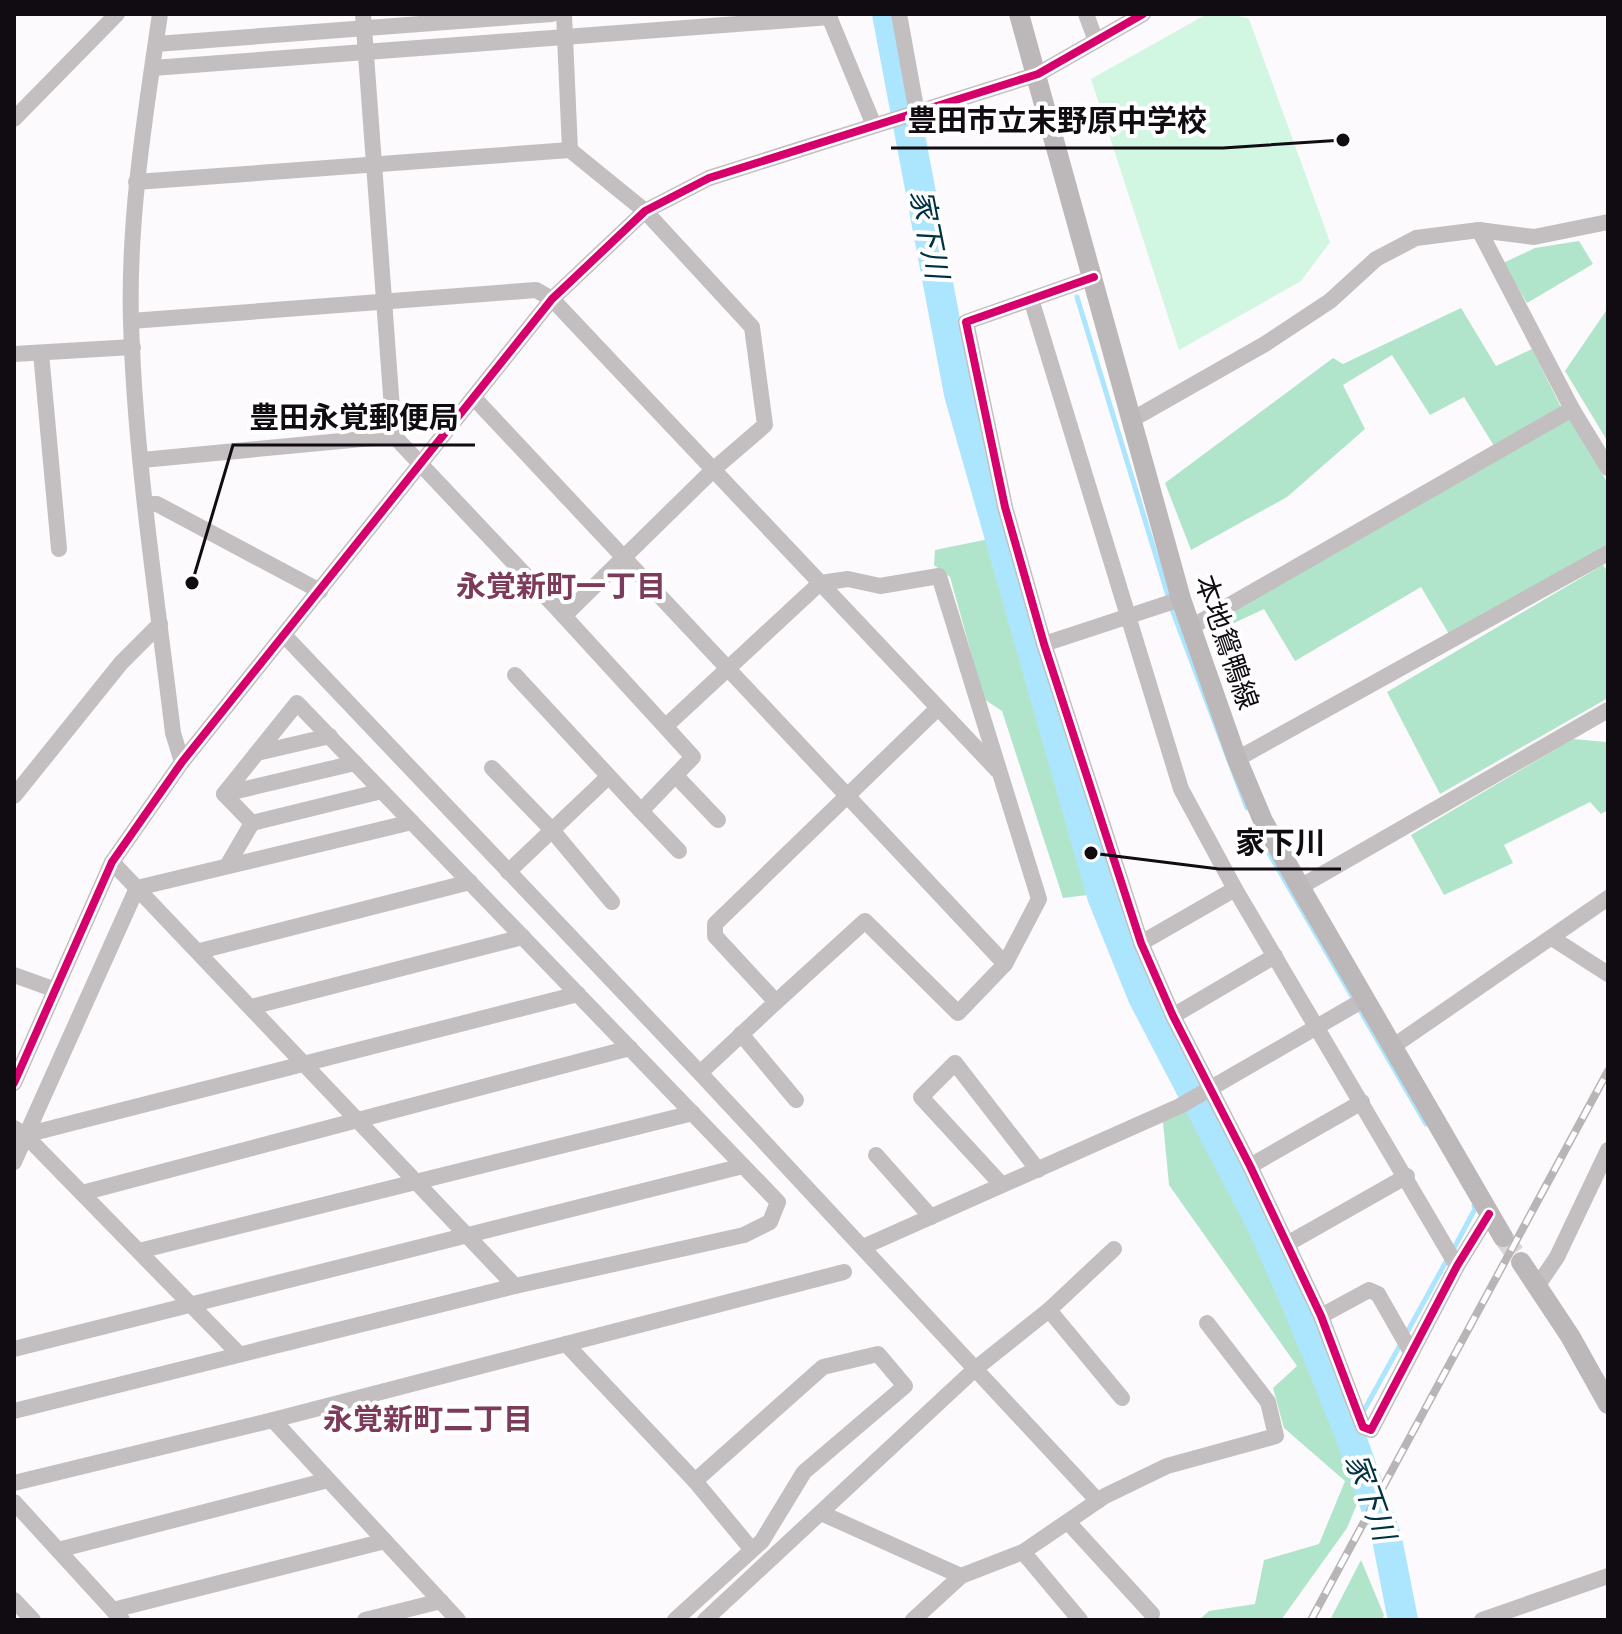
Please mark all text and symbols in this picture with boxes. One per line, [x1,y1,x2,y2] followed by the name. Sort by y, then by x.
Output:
[891,94,1223,148] callout: 豊田市立末野原中学校
[907,102,1207,139] text: 豊田市立末野原中学校
[903,186,957,285] water label: 家下川
[233,391,475,445] callout: 豊田永覚郵便局
[249,399,459,436] text: 豊田永覚郵便局
[456,568,666,605] district label: 永覚新町一丁目
[1188,570,1266,714] street label: 本地鴛鴨線
[1219,815,1341,869] callout: 家下川
[1235,824,1325,861] text: 家下川
[323,1401,533,1438] district label: 永覚新町二丁目
[1338,1448,1404,1548] water label: 家下川

